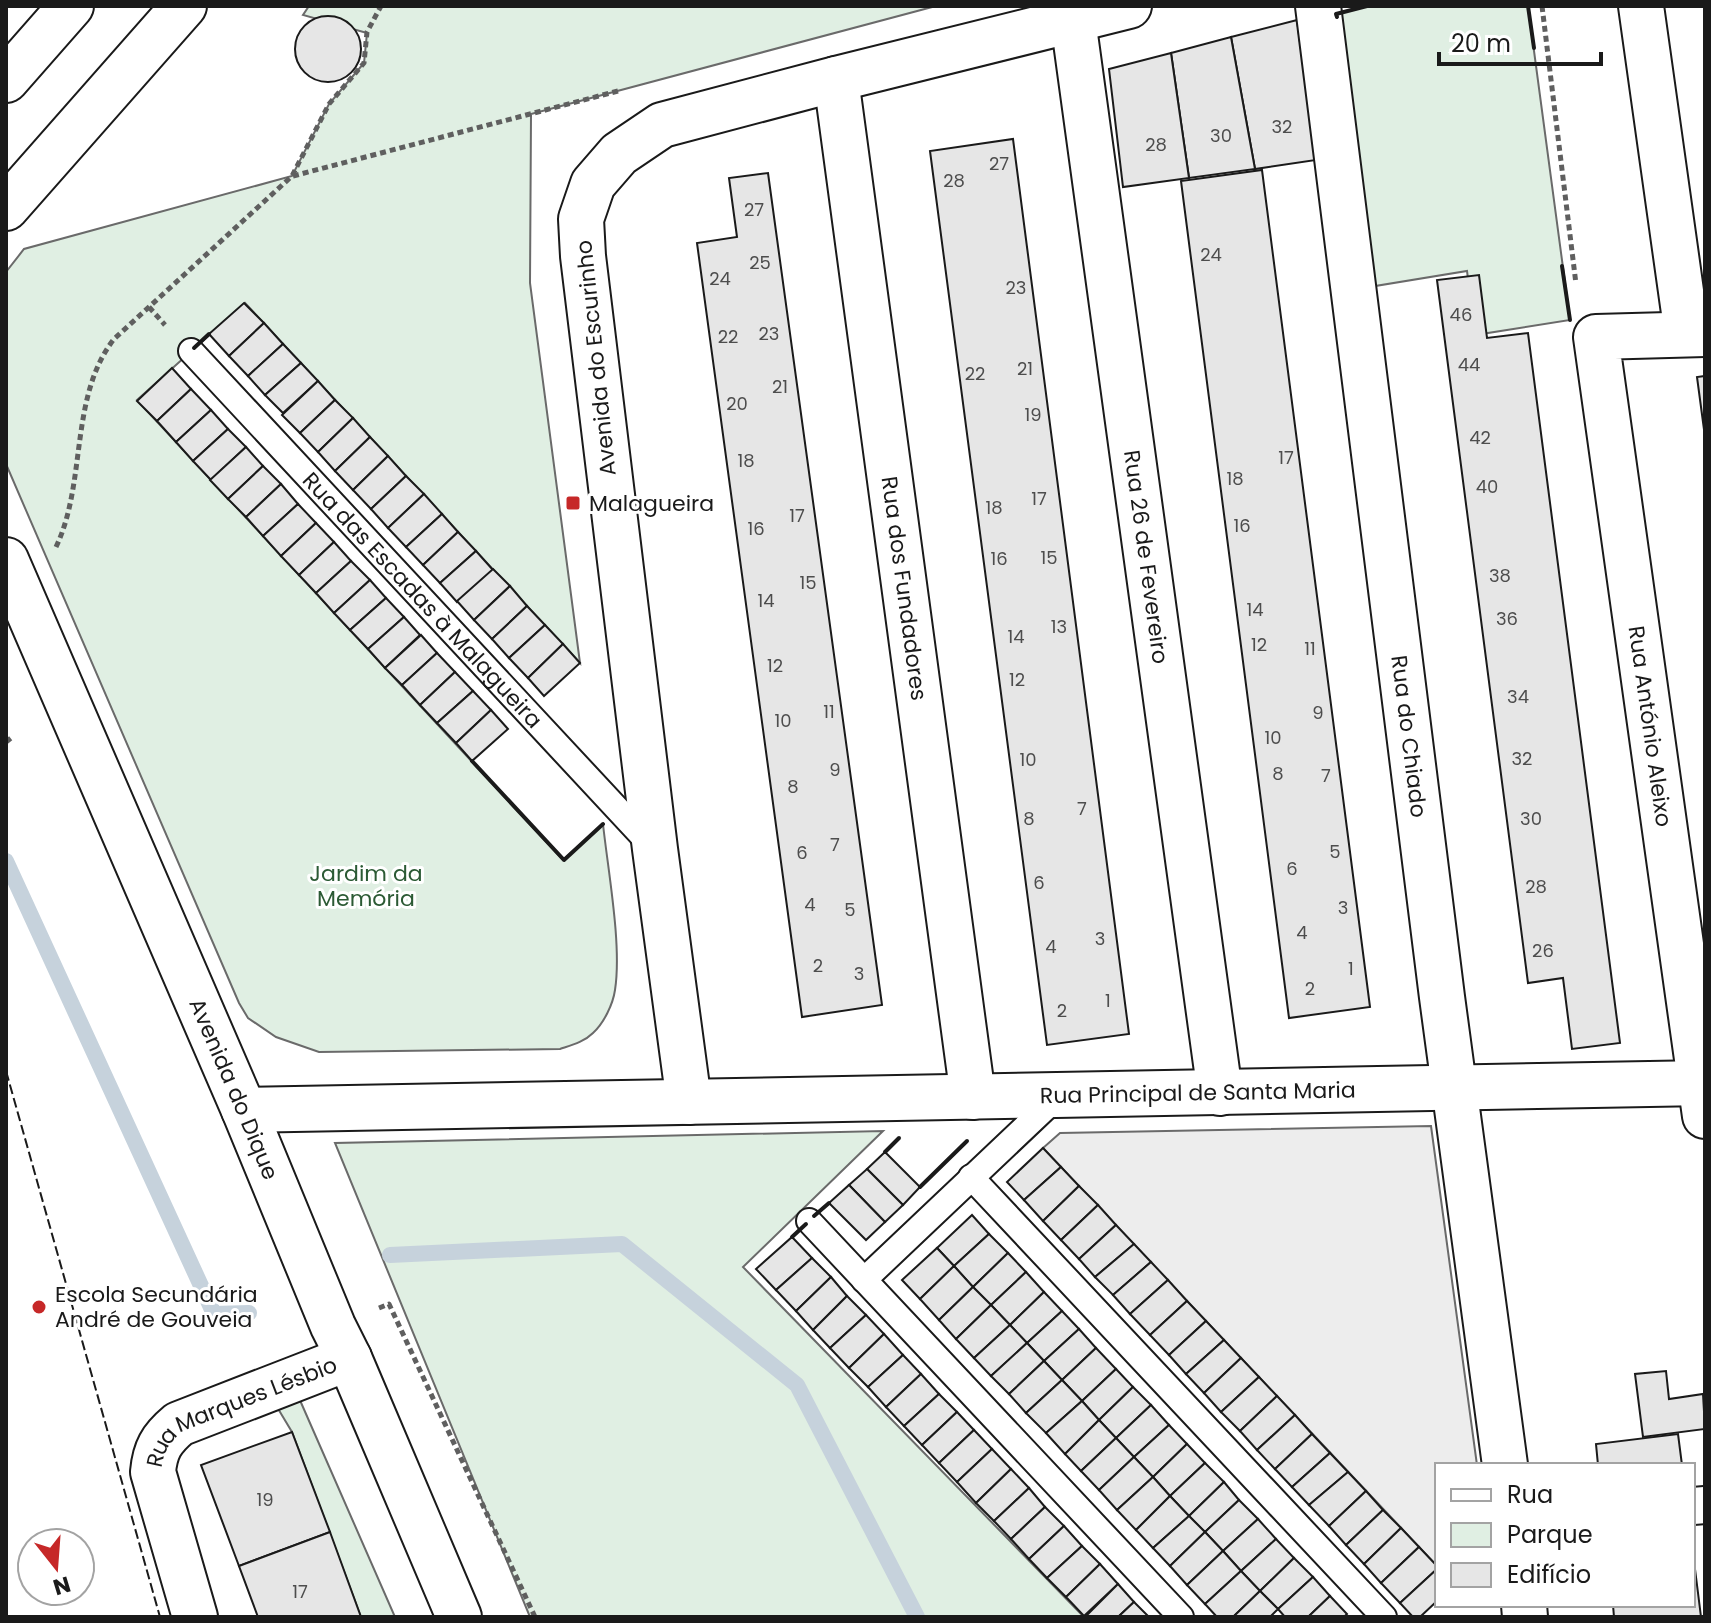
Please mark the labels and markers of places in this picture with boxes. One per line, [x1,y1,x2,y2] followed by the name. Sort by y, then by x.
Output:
[589,488,714,519] place label: Malagueira
[564,494,582,512] marker: Malagueira
[55,1279,258,1335] place label: Escola Secundária André de Gouveia
[30,1298,48,1316] marker: Escola Secundária André de Gouveia

